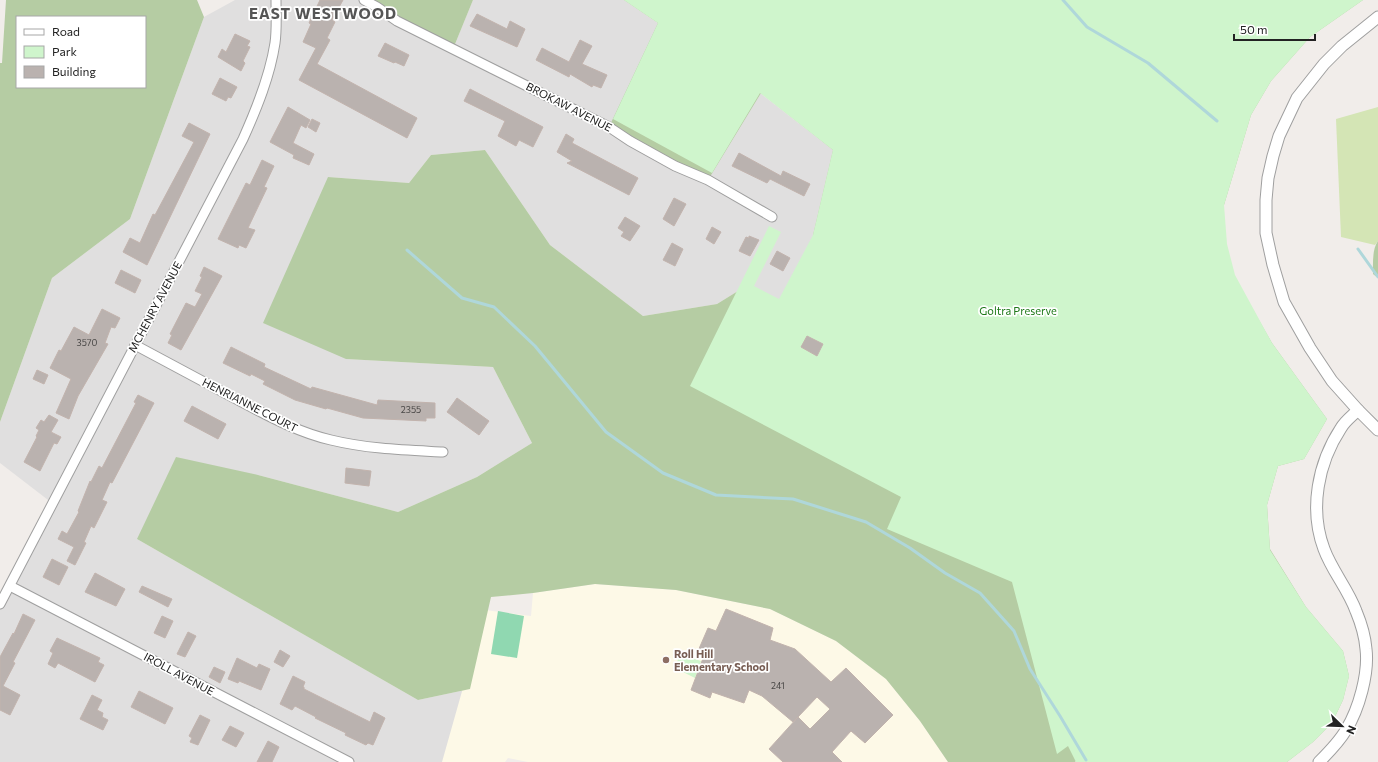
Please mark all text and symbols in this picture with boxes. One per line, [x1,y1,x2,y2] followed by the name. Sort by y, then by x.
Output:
[249,4,397,22] district label: EAST WESTWOOD
[16,16,146,88] legend
[1234,16,1315,42] scale bar
[1240,22,1268,36] text: 50 m
[52,24,80,38] text: Road
[52,44,78,58] text: Park
[52,64,96,78] text: Building
[524,79,614,134] street label: BROKAW AVENUE
[125,259,184,354] street label: MCHENRY AVENUE
[979,304,1057,317] park label: Goltra Preserve
[77,337,98,348] house number: 3570
[200,375,300,434] street label: HENRIANNE COURT
[401,404,421,415] house number: 2355
[674,647,769,673] place label: Roll Hill Elementary School
[142,650,217,698] street label: IROLL AVENUE
[661,655,671,665] marker: Roll Hill Elementary School
[771,680,785,691] house number: 241
[1322,706,1362,746] north arrow
[1344,724,1359,736] text: N

